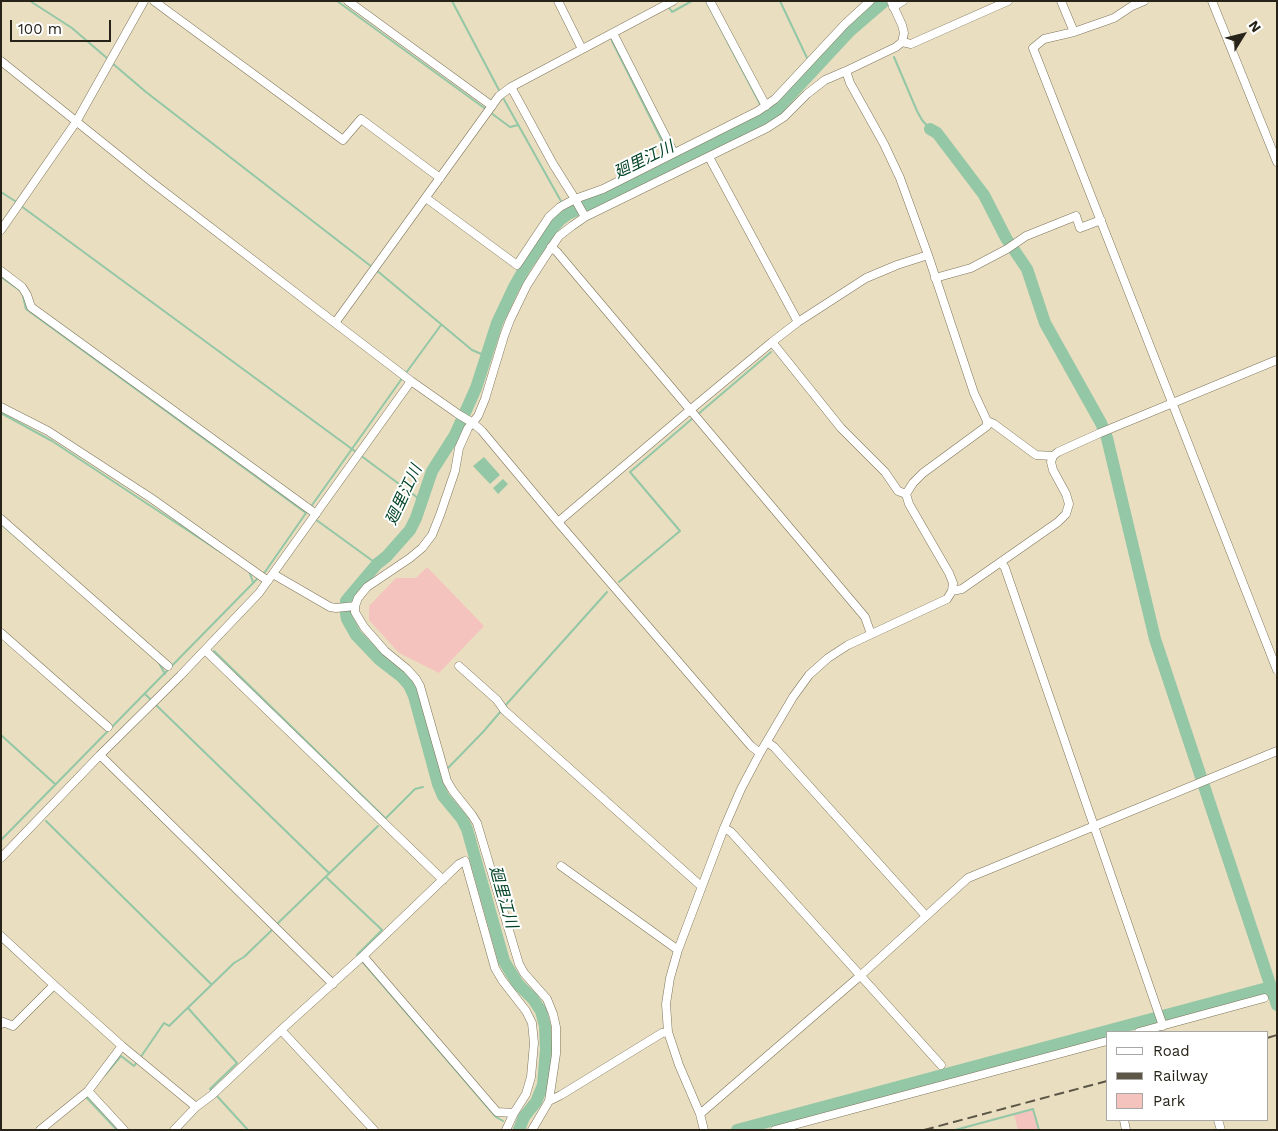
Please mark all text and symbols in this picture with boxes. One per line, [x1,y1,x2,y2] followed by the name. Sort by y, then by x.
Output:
[12,10,114,42] scale bar
[1218,10,1268,60] north arrow
[1246,17,1265,35] text: N
[18,20,62,38] text: 100 m
[611,137,677,183] water label: 廻里江川
[382,462,426,528] water label: 廻里江川
[485,864,521,930] water label: 廻里江川
[1106,1031,1268,1121] legend
[1153,1042,1190,1060] text: Road
[1153,1067,1208,1085] text: Railway
[1153,1092,1185,1110] text: Park

